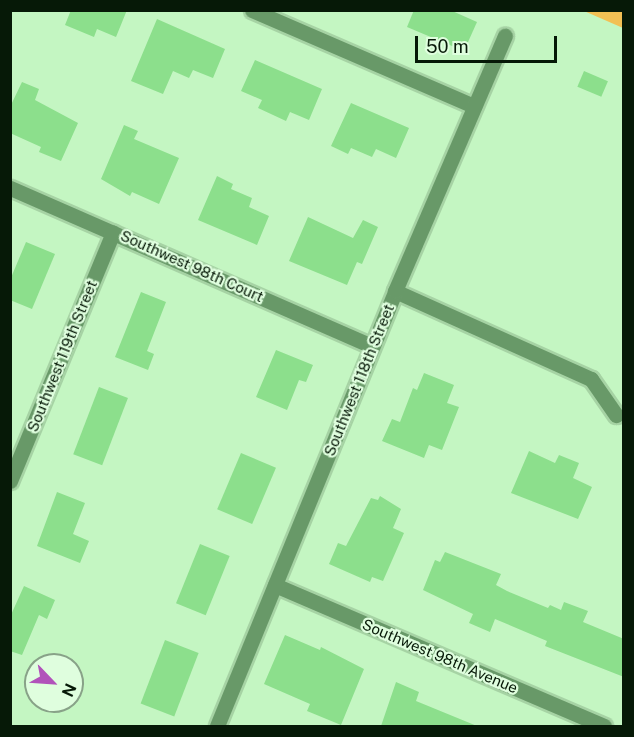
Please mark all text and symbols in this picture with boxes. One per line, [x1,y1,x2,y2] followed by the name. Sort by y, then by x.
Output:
[418,24,560,62] scale bar
[426,36,469,57] text: 50 m
[118,226,266,306] street label: Southwest 98th Court
[23,278,101,434] street label: Southwest 119th Street
[320,301,398,459] street label: Southwest 118th Street
[360,615,520,697] street label: Southwest 98th Avenue
[24,653,84,713] north arrow
[58,680,80,700] text: N

